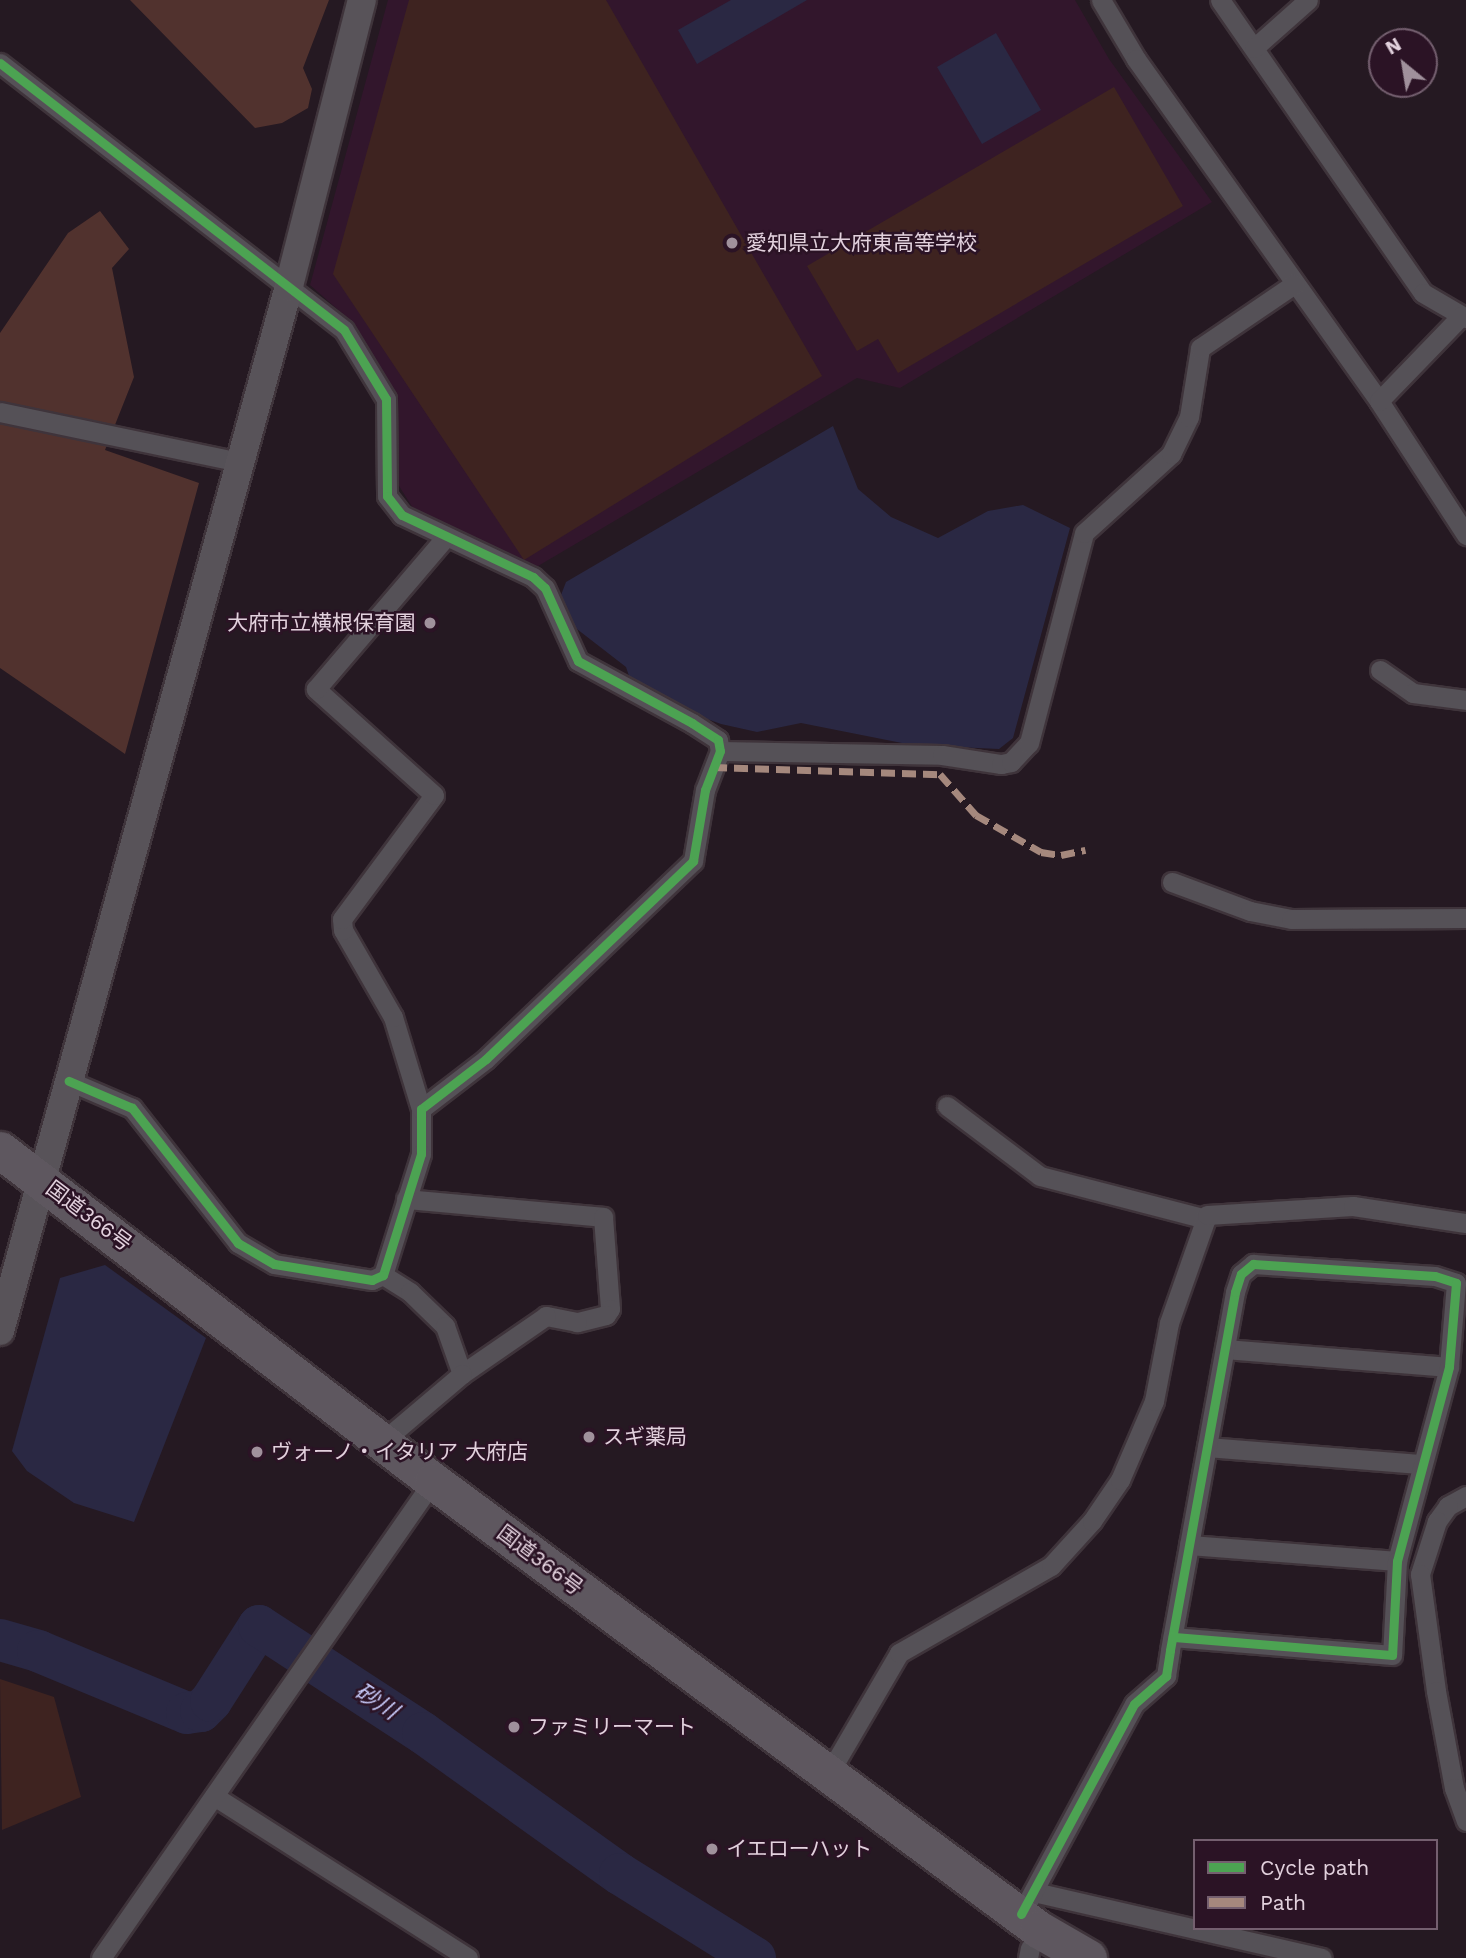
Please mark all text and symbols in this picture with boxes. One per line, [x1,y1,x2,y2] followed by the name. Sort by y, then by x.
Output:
[1368,28,1438,98] north arrow
[1381,33,1405,60] text: N
[746,230,977,256] place label: 愛知県立大府東高等学校
[724,235,740,251] marker: 愛知県立大府東高等学校
[227,610,416,636] place label: 大府市立横根保育園
[422,615,438,631] marker: 大府市立横根保育園
[41,1176,137,1256] street label: 国道366号
[603,1424,687,1450] place label: スギ薬局
[581,1429,597,1445] marker: スギ薬局
[271,1439,530,1465] place label: ヴォーノ・イタリア 大府店
[249,1444,265,1460] marker: ヴォーノ・イタリア 大府店
[492,1520,588,1600] street label: 国道366号
[349,1678,403,1726] water label: 砂川
[528,1714,696,1740] place label: ファミリーマート
[506,1719,522,1735] marker: ファミリーマート
[726,1836,873,1862] place label: イエローハット
[1193,1839,1438,1930] legend
[704,1841,720,1857] marker: イエローハット
[1260,1855,1369,1880] text: Cycle path
[1260,1890,1306,1915] text: Path

